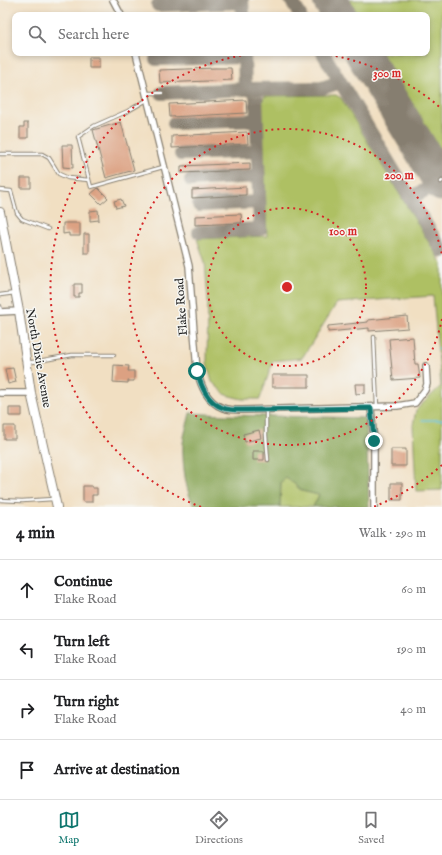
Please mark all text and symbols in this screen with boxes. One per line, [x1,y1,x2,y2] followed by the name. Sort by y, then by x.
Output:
[12,12,430,56] search box
[26,23,48,45] icon: search
[58,25,129,44] text: Search here
[373,66,402,81] text: 300 m
[384,168,414,183] text: 200 m
[329,224,358,239] text: 100 m
[172,277,191,336] street label: Flake Road
[280,280,294,294] centre of rings
[22,307,55,409] street label: North Dixie Avenue
[188,362,206,380] route start
[365,432,383,450] route end
[16,523,55,544] text: 4 min
[359,525,426,542] text: Walk · 290 m
[54,572,112,591] text: Continue
[16,579,38,601] icon: ahead
[401,581,426,598] text: 60 m
[54,591,117,608] text: Flake Road
[54,632,110,651] text: Turn left
[16,639,38,661] icon: left
[396,641,426,658] text: 190 m
[54,651,117,668] text: Flake Road
[54,692,119,711] text: Turn right
[16,699,38,721] icon: right
[400,701,426,718] text: 40 m
[54,711,117,728] text: Flake Road
[16,759,38,781] icon: arrive
[54,760,180,779] text: Arrive at destination
[58,809,80,847] tab: Map
[195,809,243,847] tab: Directions
[358,809,384,847] tab: Saved

